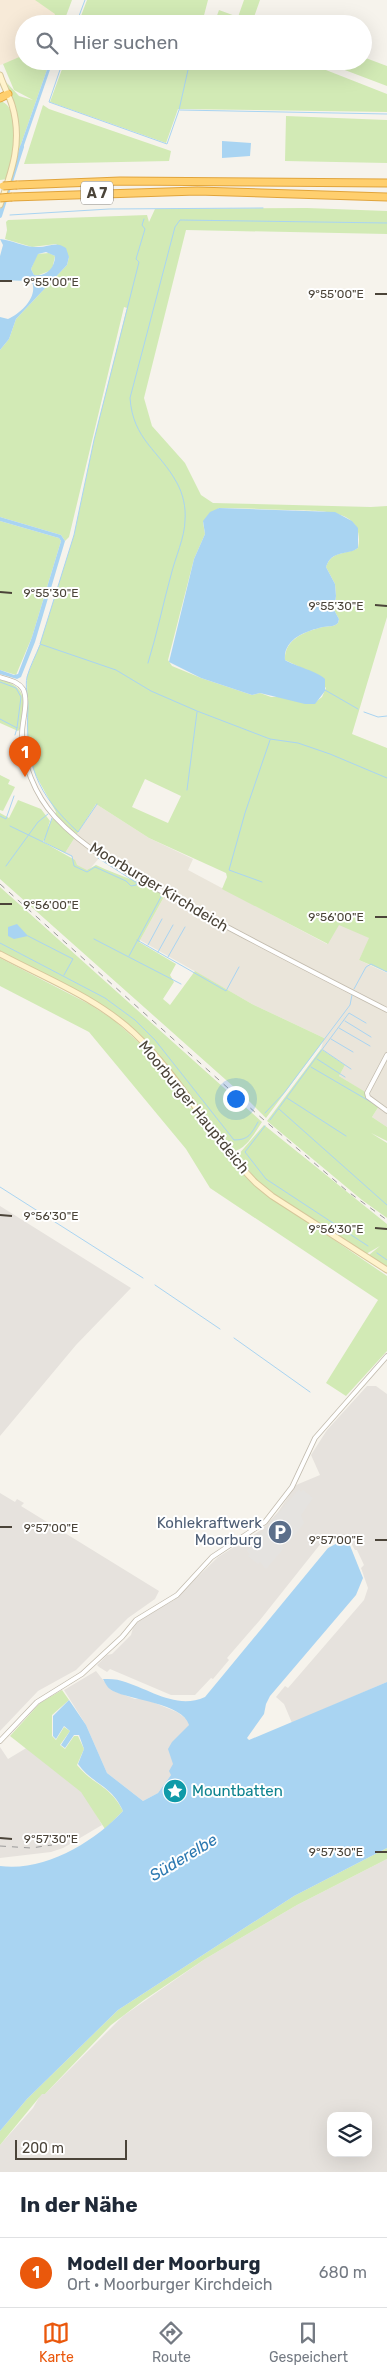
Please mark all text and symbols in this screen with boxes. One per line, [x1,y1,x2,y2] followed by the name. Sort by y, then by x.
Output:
[15,15,372,70] search box
[33,29,61,57] icon: search
[73,31,179,54] text: Hier suchen
[81,182,113,204] road number: A 7
[23,275,79,289] text: 9°55'00"E
[308,287,364,301] text: 9°55'00"E
[23,586,79,600] text: 9°55'30"E
[308,599,364,613] text: 9°55'30"E
[9,736,41,777] pin: 1
[86,838,232,936] street label: Moorburger Kirchdeich
[23,898,79,912] text: 9°56'00"E
[308,910,364,924] text: 9°56'00"E
[135,1037,253,1177] street label: Moorburger Hauptdeich
[223,1086,249,1112] your location
[24,1209,78,1223] text: 9°56'30"E
[309,1222,363,1236] text: 9°56'30"E
[157,1514,262,1549] place label: Kohlekraftwerk Moorburg
[267,1519,293,1545] parking icon: Kohlekraftwerk Moorburg
[24,1521,78,1535] text: 9°57'00"E
[309,1533,363,1547] text: 9°57'00"E
[162,1778,188,1804] place icon: Mountbatten
[192,1782,283,1800] place label: Mountbatten
[146,1830,220,1885] water label: Süderelbe
[24,1832,78,1846] text: 9°57'30"E
[309,1845,363,1859] text: 9°57'30"E
[327,2112,372,2157] map controls
[327,2112,372,2157] button: layers
[15,2137,128,2160] scale bar
[22,2140,64,2157] text: 200 m
[20,2192,138,2217] text: In der Nähe
[67,2252,260,2275] text: Modell der Moorburg
[32,2263,40,2282] text: 1
[319,2263,367,2282] text: 680 m
[67,2275,273,2294] text: Ort · Moorburger Kirchdeich
[39,2319,74,2366] tab: Karte
[152,2319,191,2366] tab: Route
[269,2319,348,2366] tab: Gespeichert

